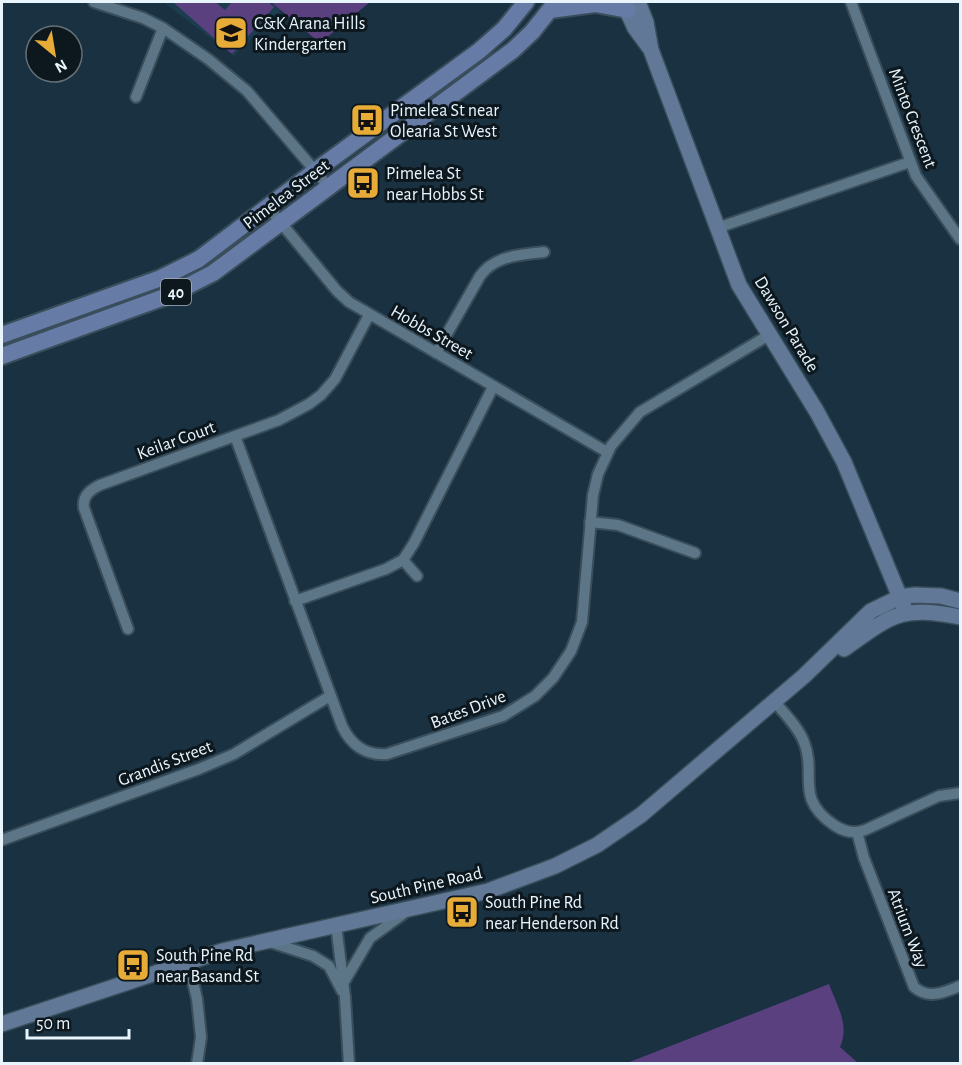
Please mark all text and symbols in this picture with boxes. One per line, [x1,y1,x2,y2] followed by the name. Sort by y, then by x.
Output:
[213,15,249,51] school or university icon: C&K Arana Hills Kindergarten
[254,15,365,54] place label: C&K Arana Hills Kindergarten
[24,24,84,84] north arrow
[52,56,70,76] text: N
[885,66,939,171] street label: Minto Crescent
[349,102,385,138] bus stop icon: Pimelea St near Olearia St West
[390,102,499,141] place label: Pimelea St near Olearia St West
[240,157,333,233] street label: Pimelea Street
[345,165,381,201] bus stop icon: Pimelea St near Hobbs St
[386,165,484,204] place label: Pimelea St near Hobbs St
[751,274,822,375] street label: Dawson Parade
[161,279,191,305] road number: 40
[387,302,476,364] street label: Hobbs Street
[135,418,218,463] street label: Keilar Court
[428,687,508,732] street label: Bates Drive
[116,738,215,790] street label: Grandis Street
[369,864,484,908] street label: South Pine Road
[884,886,930,971] street label: Atrium Way
[444,894,480,930] bus stop icon: South Pine Rd near Henderson Rd
[485,894,619,933] place label: South Pine Rd near Henderson Rd
[115,947,151,983] bus stop icon: South Pine Rd near Basand St
[156,947,259,986] place label: South Pine Rd near Basand St
[27,1002,129,1040] scale bar
[36,1015,70,1033] text: 50 m

